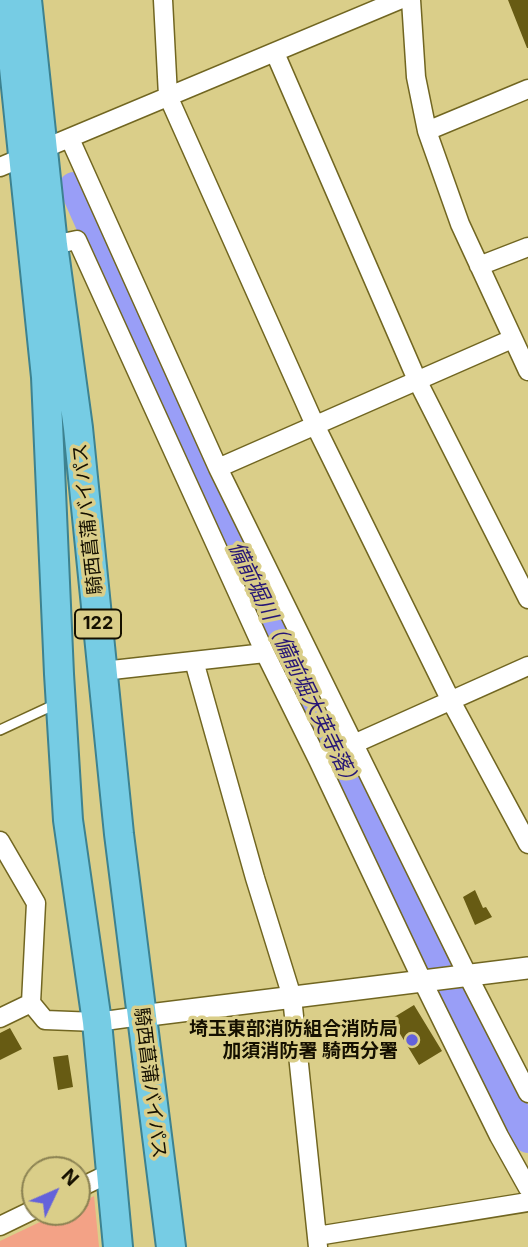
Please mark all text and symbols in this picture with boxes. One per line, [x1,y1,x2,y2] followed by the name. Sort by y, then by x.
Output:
[69,442,107,596] street label: 騎西菖蒲バイパス
[223,538,365,794] water label: 備前堀川（備前堀大英寺落）
[75,610,121,638] road number: 122
[129,1006,171,1160] street label: 騎西菖蒲バイパス
[189,1018,398,1062] place label: 埼玉東部消防組合消防局 加須消防署 騎西分署
[404,1032,420,1048] marker: 埼玉東部消防組合消防局 加須消防署 騎西分署
[21,1156,91,1226] north arrow
[57,1164,83,1191] text: N

